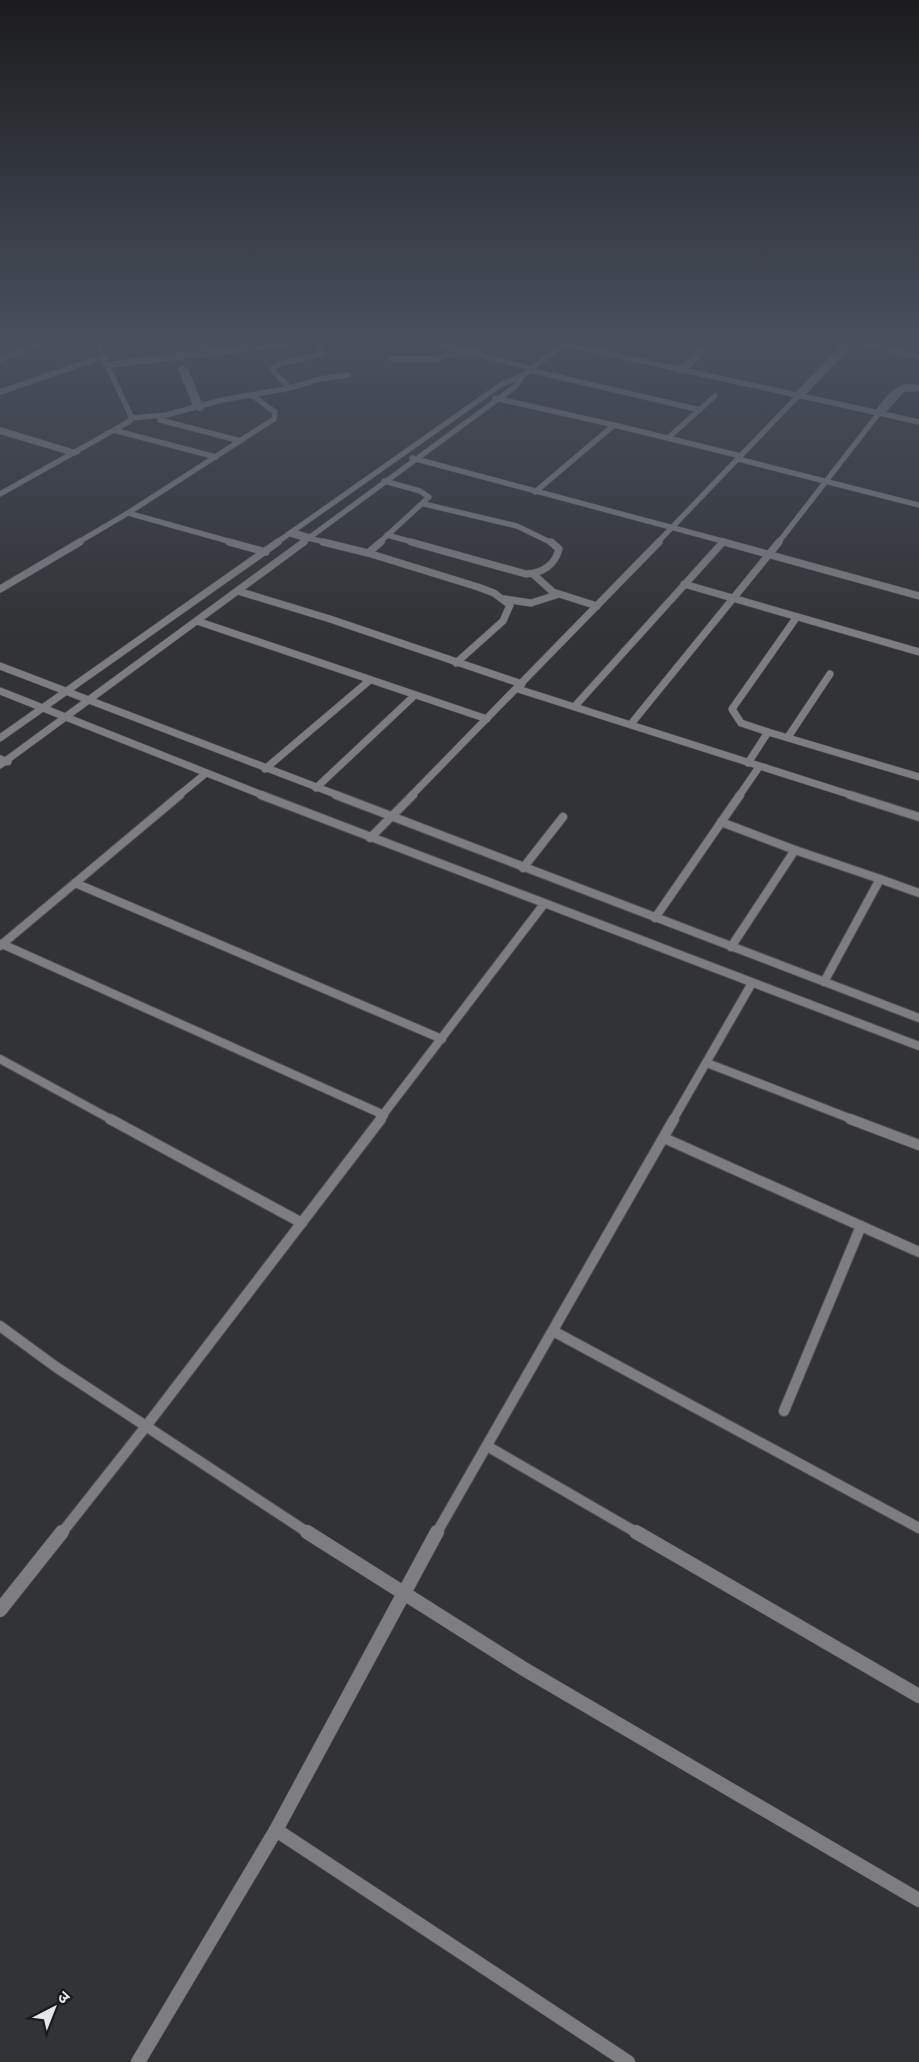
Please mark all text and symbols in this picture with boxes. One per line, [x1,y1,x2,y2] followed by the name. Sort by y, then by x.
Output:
[24,1978,84,2038] north arrow
[53,1986,75,2009] text: उ

